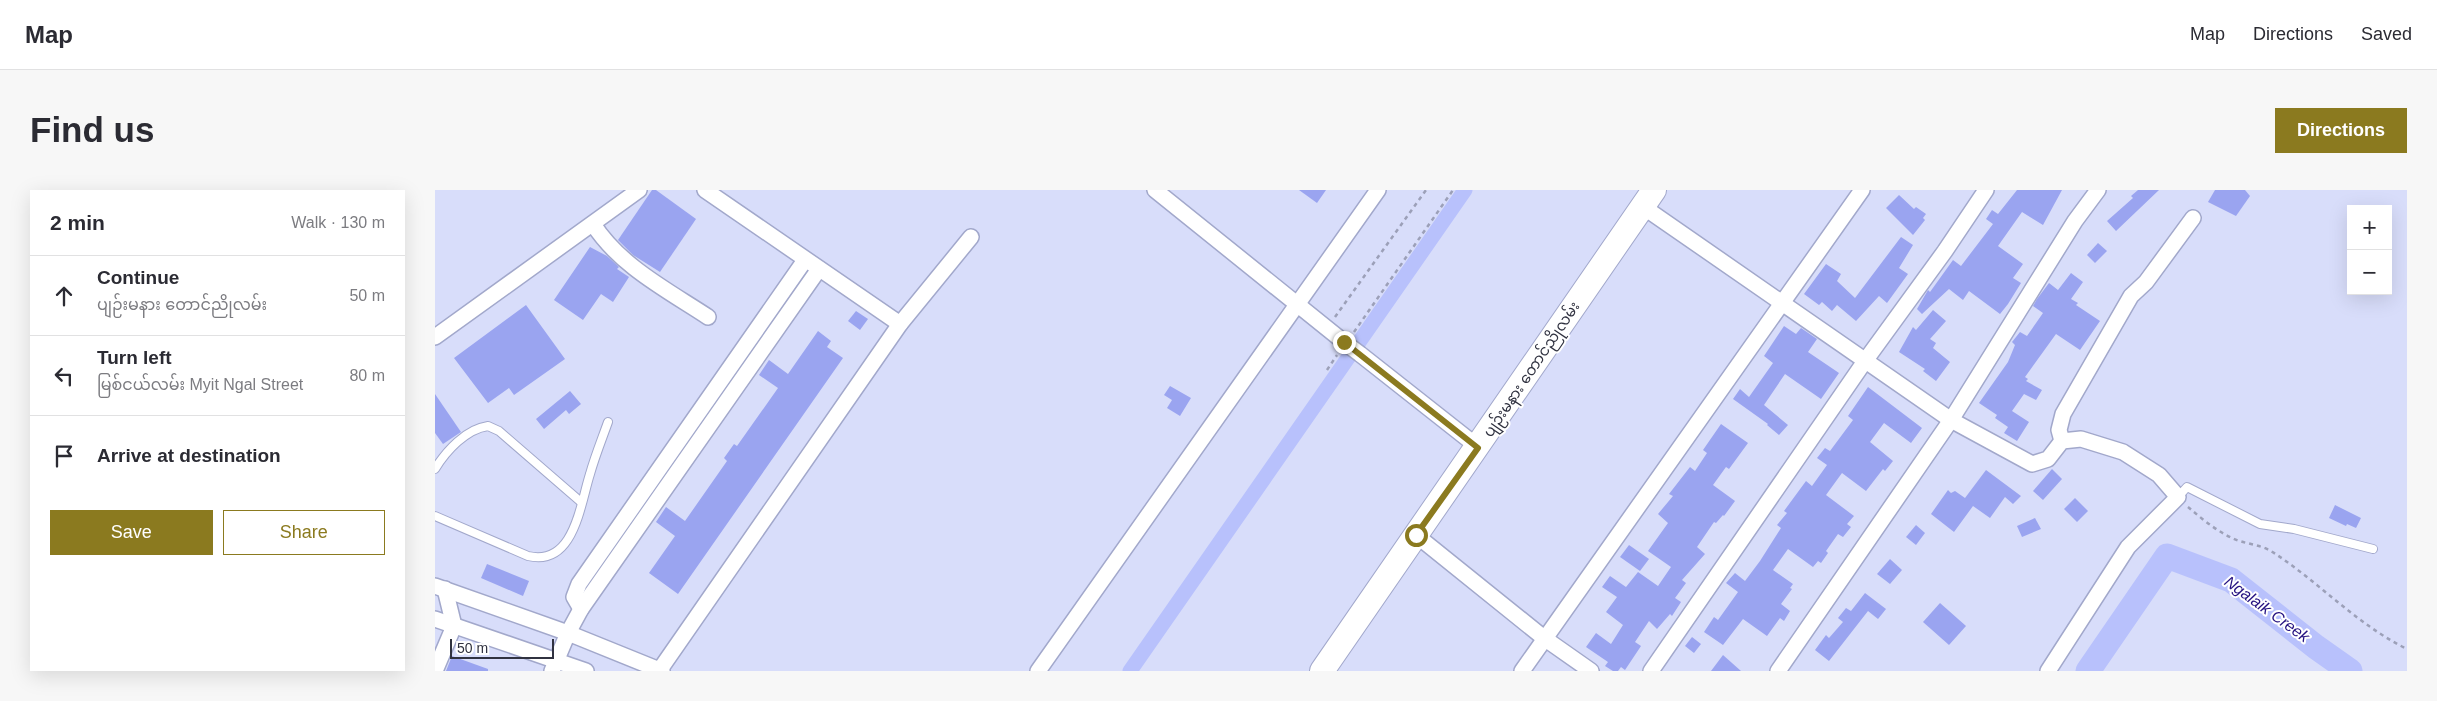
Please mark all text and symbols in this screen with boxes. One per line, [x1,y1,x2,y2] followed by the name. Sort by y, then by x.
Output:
[25,21,73,48] text: Map
[2190,24,2225,44] text: Map
[2253,24,2333,44] text: Directions
[2361,24,2412,44] text: Saved
[2275,108,2407,153] button: Directions
[30,110,154,149] text: Find us
[2347,205,2392,295] map controls
[2347,205,2392,250] button: +
[50,211,105,234] text: 2 min
[291,214,385,231] text: Walk · 130 m
[2347,250,2392,295] button: −
[97,267,179,288] text: Continue
[50,282,78,310] icon: ahead
[349,287,385,304] text: 50 m
[97,296,267,313] text: ပျဉ်းမနား တောင်ညိုလမ်း
[1479,298,1586,442] street label: ပျဉ်းမနား တောင်ညိုလမ်း
[1333,331,1356,354] route end
[97,347,172,368] text: Turn left
[50,362,78,390] icon: left
[349,367,385,384] text: 80 m
[97,376,303,393] text: မြစ်ငယ်လမ်း Myit Ngal Street
[50,442,78,470] icon: arrive
[97,445,281,466] text: Arrive at destination
[50,510,213,555] button: Save
[223,510,385,555] button: Share
[1405,524,1428,547] route start
[2221,573,2313,646] water label: Ngalaik Creek
[450,636,554,659] scale bar
[457,640,488,656] text: 50 m

